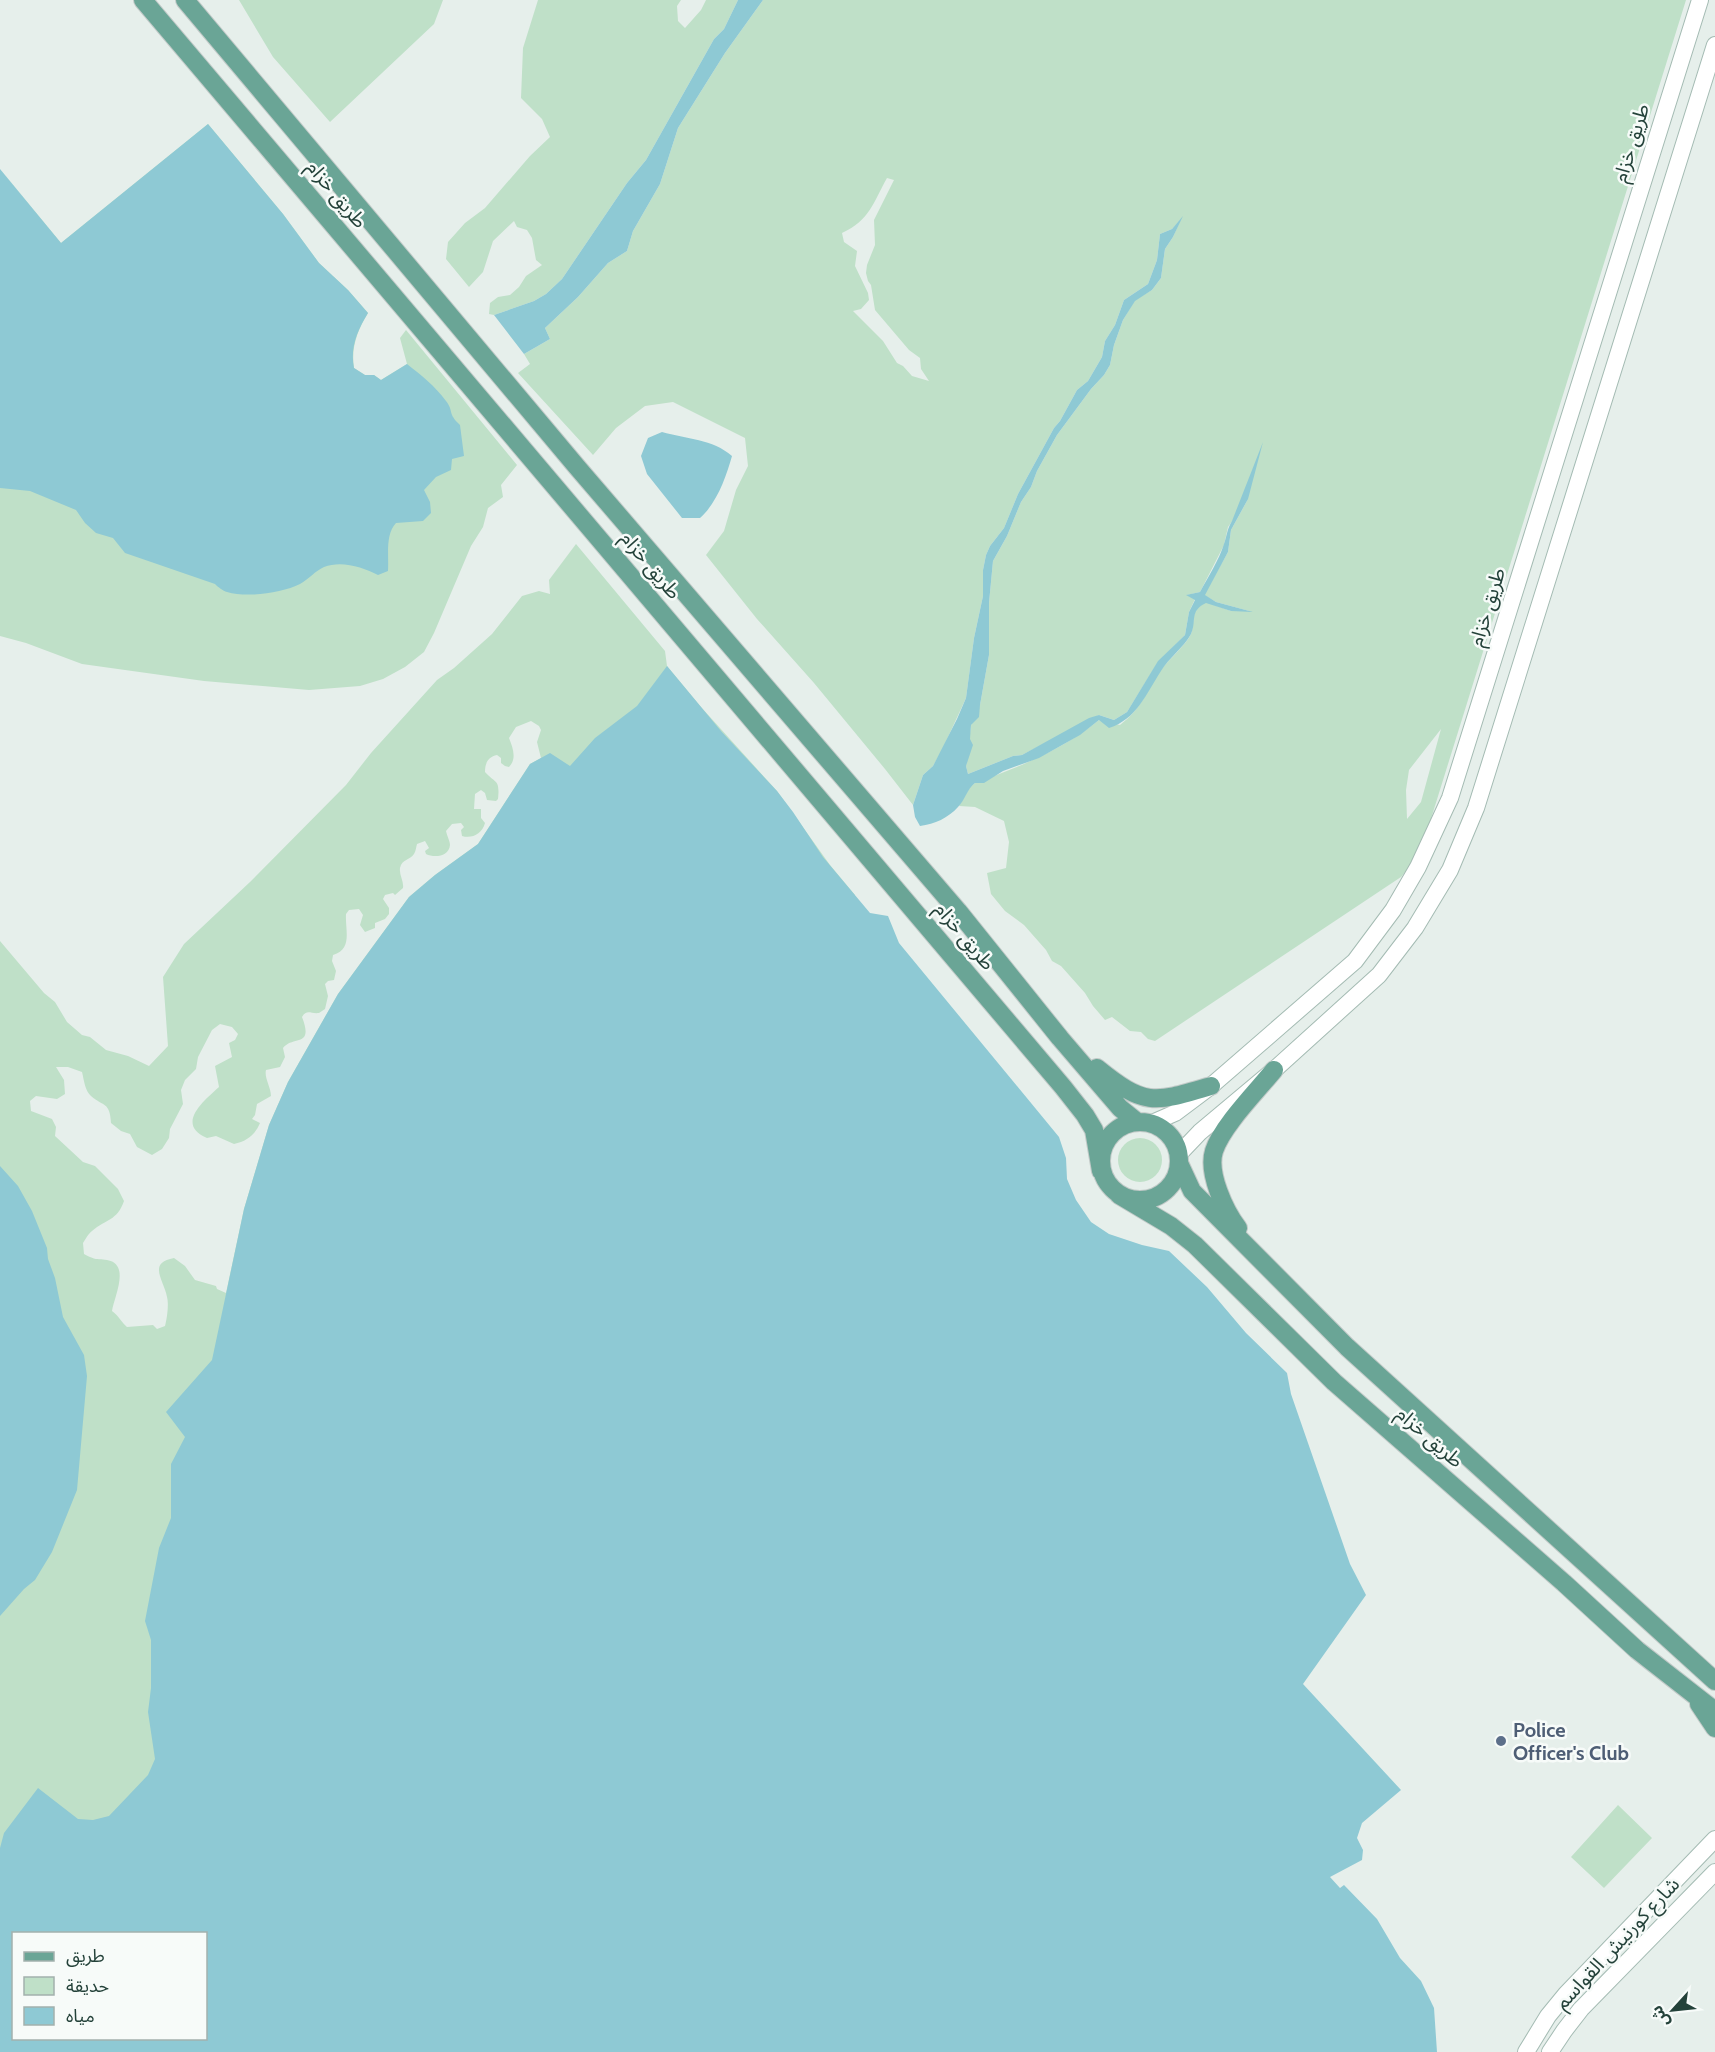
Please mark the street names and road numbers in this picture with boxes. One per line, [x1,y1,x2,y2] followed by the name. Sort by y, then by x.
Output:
[1608,101,1657,186] street label: طريق خزام
[299,155,372,235] street label: طريق خزام
[613,526,686,606] street label: طريق خزام
[1464,565,1513,650] street label: طريق خزام
[927,897,1000,977] street label: طريق خزام
[1390,1401,1468,1475] street label: طريق خزام
[1550,1872,1686,2016] street label: شارع كورنيش القواسم

